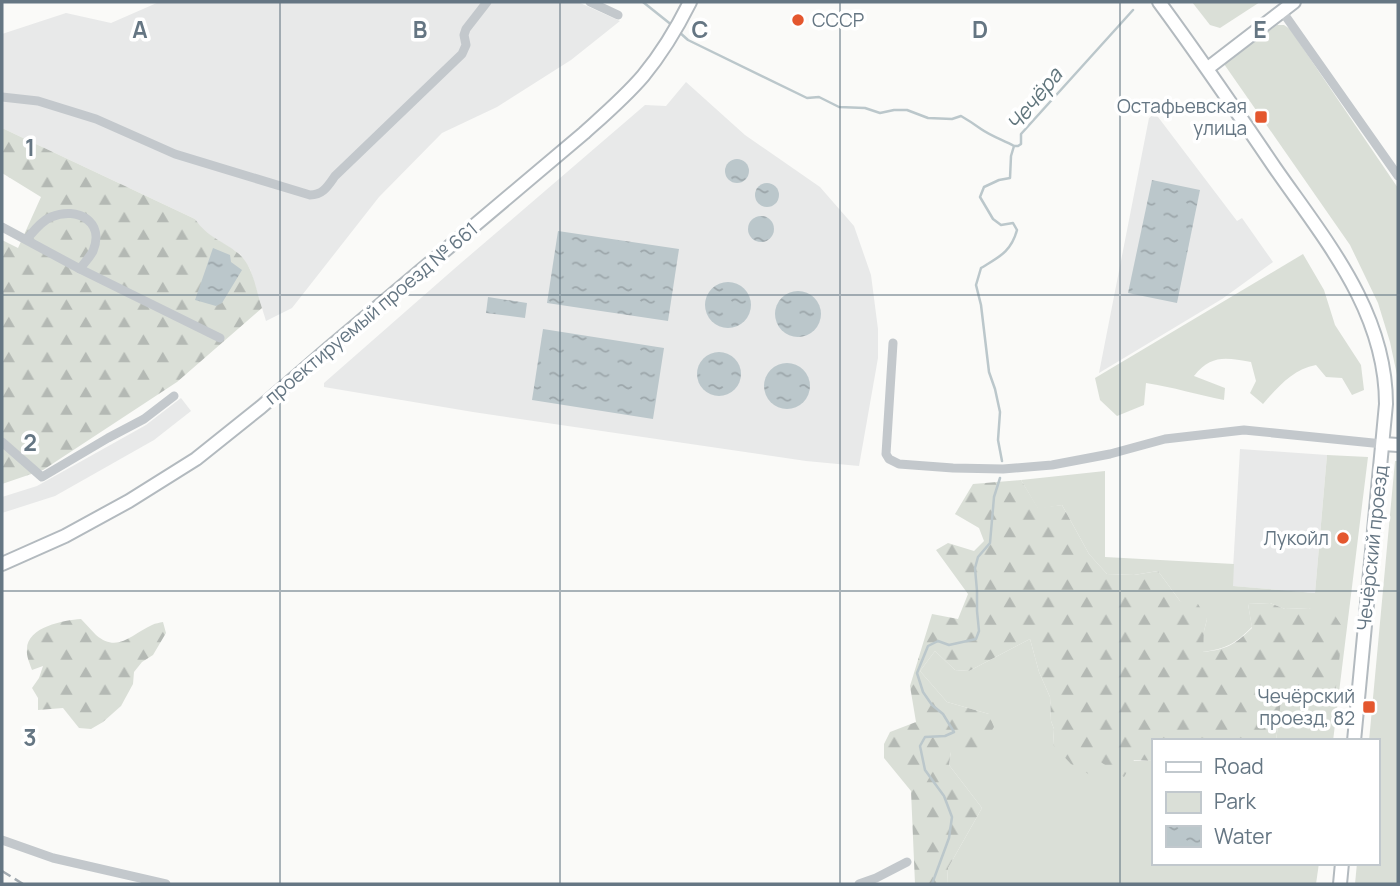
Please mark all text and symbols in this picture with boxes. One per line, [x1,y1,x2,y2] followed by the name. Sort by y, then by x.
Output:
[812,7,864,33] place label: СССР
[790,12,806,28] marker: СССР
[132,13,148,45] text: A
[413,13,427,45] text: B
[692,13,709,45] text: C
[972,13,988,45] text: D
[1253,13,1267,45] text: E
[1000,61,1069,136] water label: Чечёра
[1117,93,1247,141] place label: Остафьевская улица
[1253,109,1269,125] marker: Остафьевская улица
[25,131,35,163] text: 1
[259,216,483,410] street label: проектируемый проезд № 661
[23,426,37,458] text: 2
[1350,464,1394,632] street label: Чечёрский проезд
[1263,525,1329,551] place label: Лукойл
[1335,530,1351,546] marker: Лукойл
[1257,683,1355,731] place label: Чечёрский проезд, 82
[1361,699,1377,715] marker: Чечёрский проезд, 82
[23,721,37,753] text: 3
[1152,739,1379,865] legend
[1214,752,1264,780] text: Road
[1214,787,1256,815] text: Park
[1214,822,1273,850] text: Water

